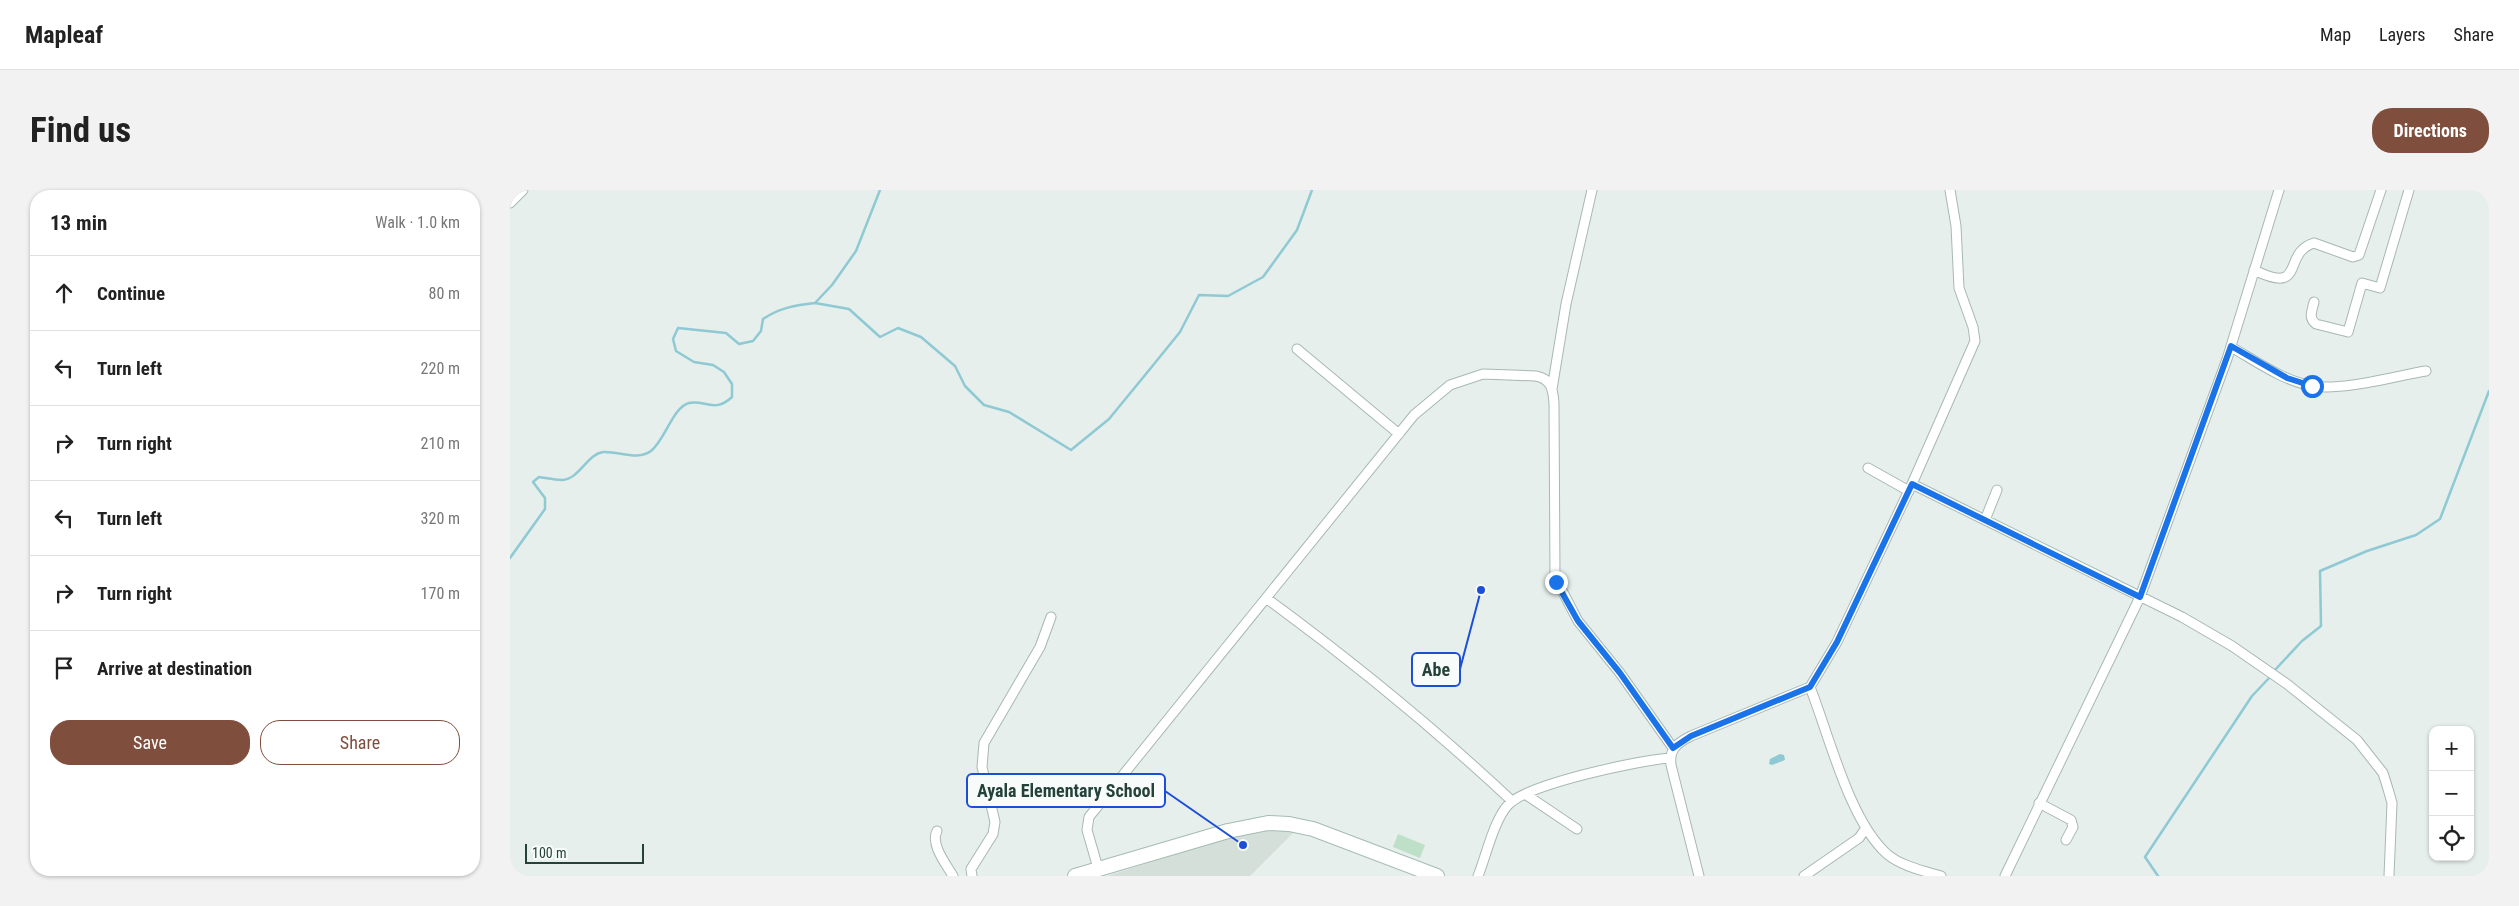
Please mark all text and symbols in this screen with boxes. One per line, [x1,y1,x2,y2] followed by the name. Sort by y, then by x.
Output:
[25,21,103,49] text: Mapleaf
[2320,24,2351,45] text: Map
[2379,24,2426,45] text: Layers
[2454,24,2494,45] text: Share
[2372,108,2489,153] button: Directions
[30,110,131,151] text: Find us
[50,211,107,235] text: 13 min
[375,213,460,232] text: Walk · 1.0 km
[50,279,78,307] icon: ahead
[97,282,165,305] text: Continue
[428,284,460,303] text: 80 m
[50,354,78,382] icon: left
[97,357,162,380] text: Turn left
[421,359,460,378] text: 220 m
[2301,375,2324,398] route start
[50,429,78,457] icon: right
[97,432,172,455] text: Turn right
[421,434,460,453] text: 210 m
[50,504,78,532] icon: left
[97,507,162,530] text: Turn left
[421,509,460,528] text: 320 m
[1545,571,1568,594] route end
[50,579,78,607] icon: right
[97,582,172,605] text: Turn right
[421,584,460,603] text: 170 m
[1412,653,1460,686] callout: Abe
[50,654,78,682] icon: arrive
[97,657,252,680] text: Arrive at destination
[1422,659,1451,680] text: Abe
[50,720,250,765] button: Save
[260,720,460,765] button: Share
[2429,726,2474,861] map controls
[2429,726,2474,771] button: +
[2429,771,2474,816] button: −
[967,774,1165,807] callout: Ayala Elementary School
[977,780,1155,801] text: Ayala Elementary School
[2429,816,2474,861] button: locate
[525,841,644,864] scale bar
[532,845,567,861] text: 100 m

